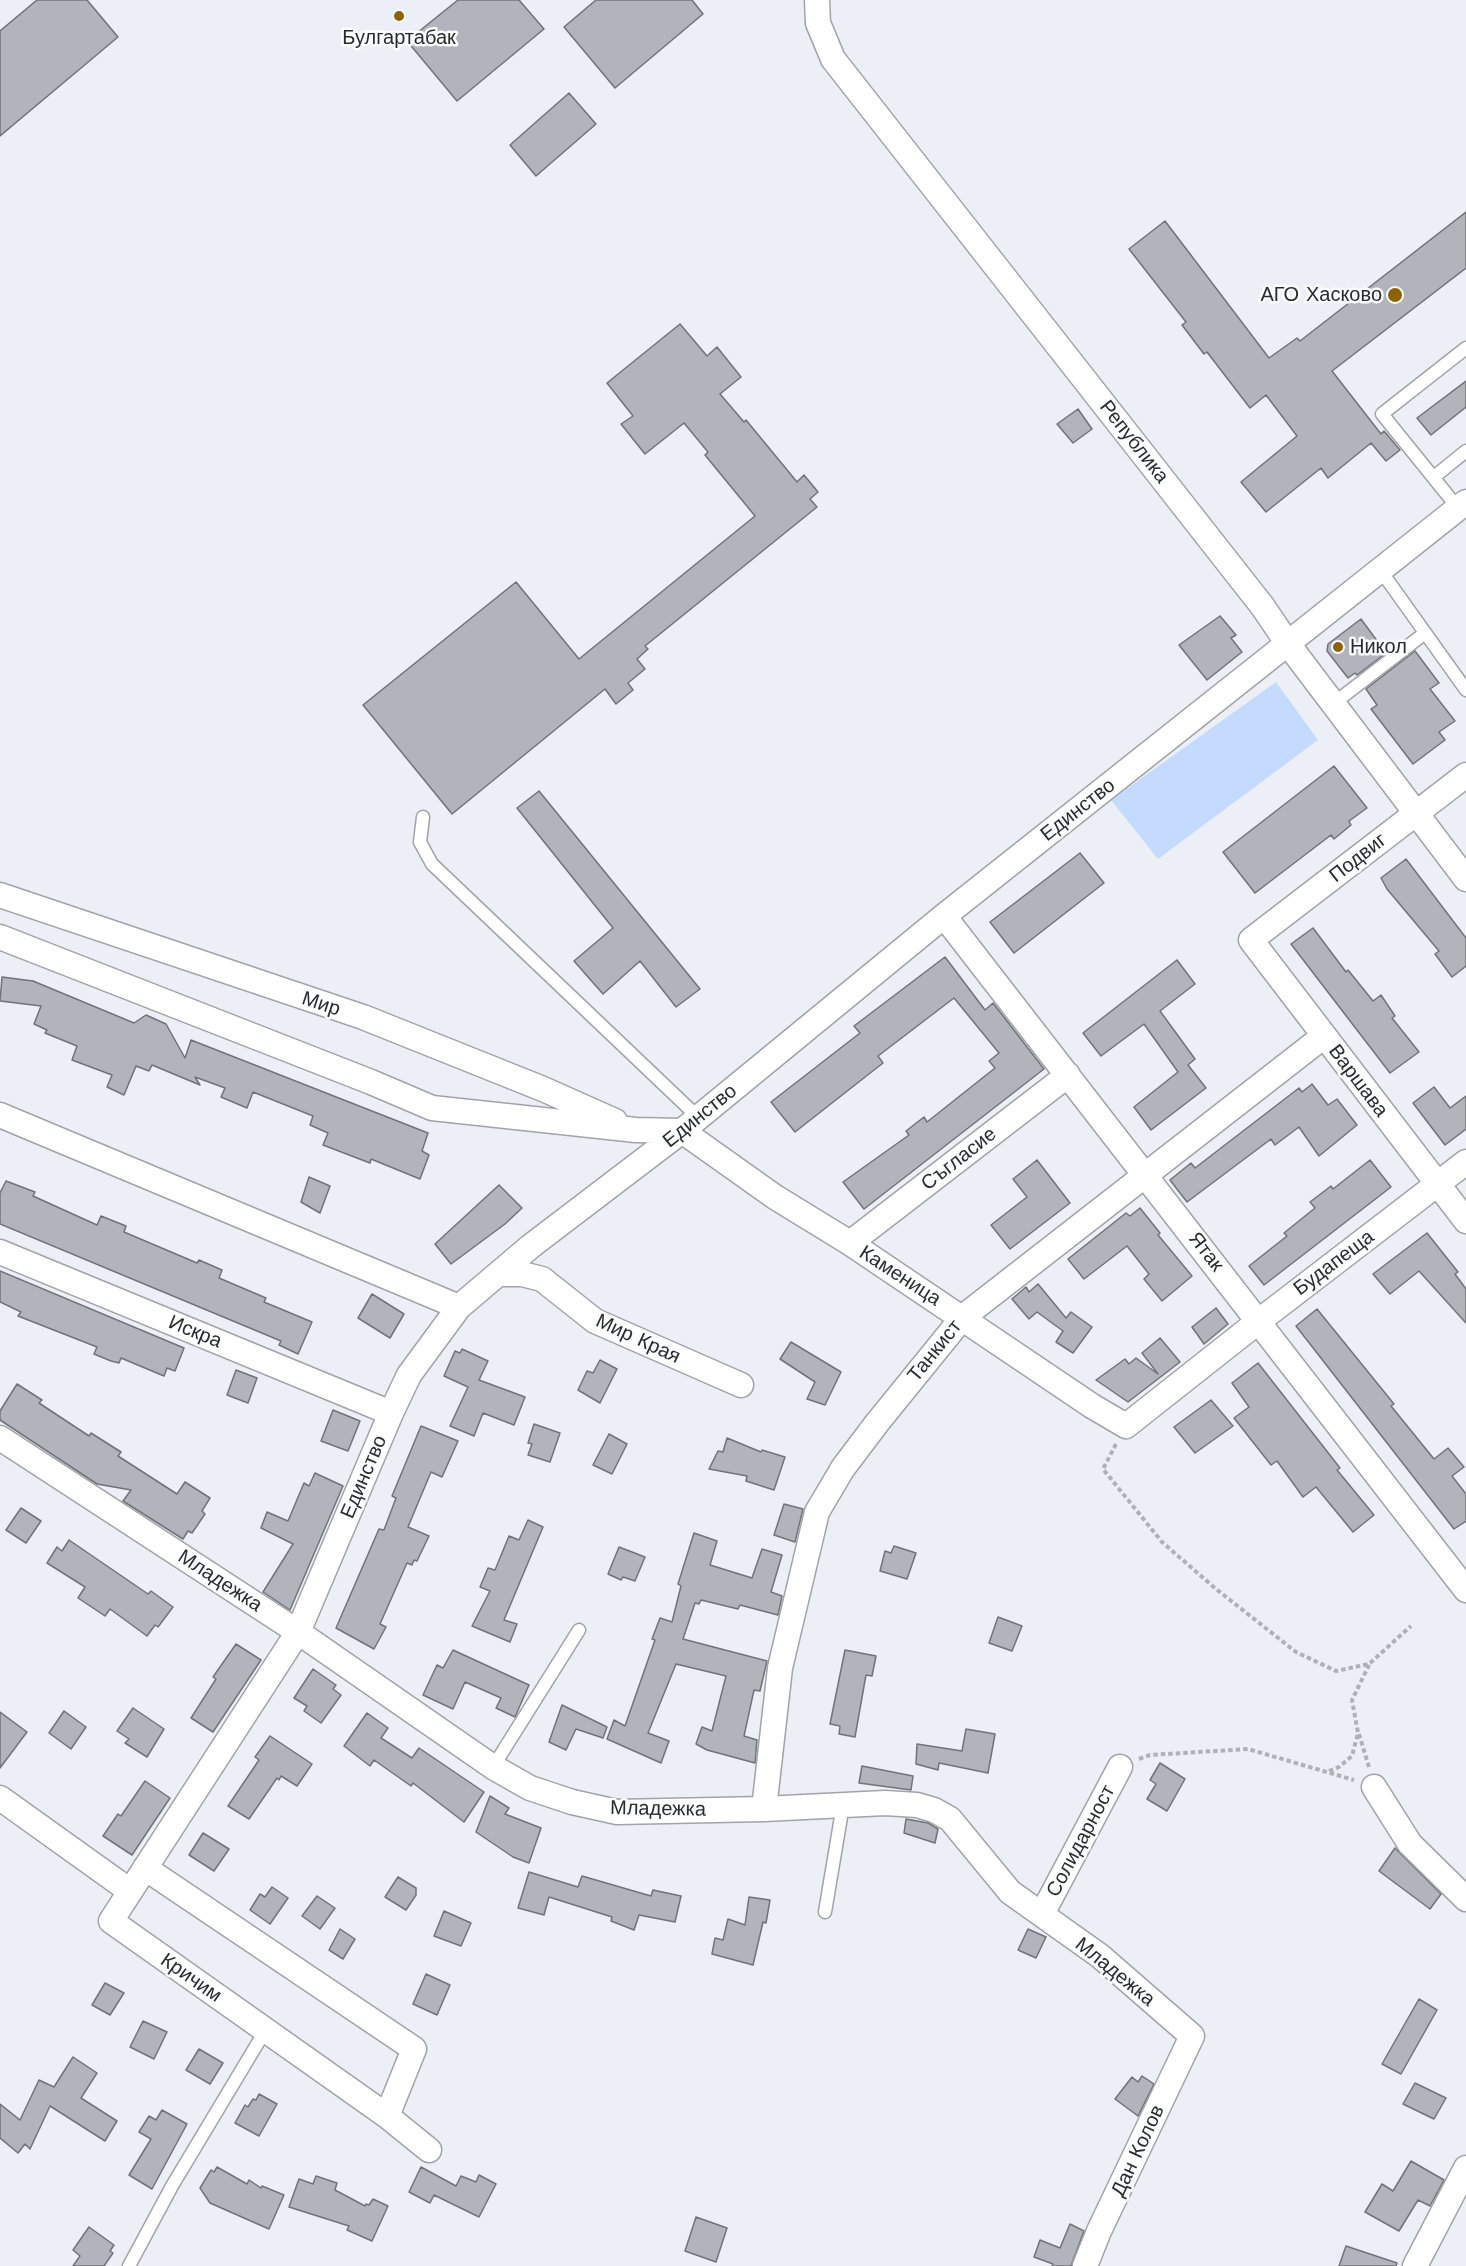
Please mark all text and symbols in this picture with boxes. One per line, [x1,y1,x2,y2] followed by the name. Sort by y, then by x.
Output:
[392,9,406,23] marker: Булгартабак
[342,26,456,50] place label: Булгартабак
[1260,283,1382,307] place label: АГО Хасково
[1386,286,1404,304] marker: АГО Хасково
[1094,396,1174,488] street label: Република
[1350,635,1407,659] place label: Никол
[1331,640,1345,654] marker: Никол
[1036,773,1120,847] street label: Единство
[1325,828,1391,888] street label: Подвиг
[299,987,343,1021] street label: Мир
[1323,1040,1393,1122] street label: Варшава
[658,1079,742,1153] street label: Единство
[917,1122,1001,1196] street label: Съгласие
[1289,1225,1379,1301] street label: Будапеща
[1183,1228,1229,1276] street label: Ятак
[855,1241,945,1311] street label: Каменица
[592,1309,684,1369] street label: Мир Края
[165,1311,225,1353] street label: Искра
[903,1315,967,1387] street label: Танкист
[336,1432,392,1522] street label: Единство
[173,1545,267,1617] street label: Младежка
[1041,1781,1121,1901] street label: Солидарност
[610,1796,706,1822] street label: Младежка
[1070,1933,1160,2011] street label: Младежка
[156,1948,226,2008] street label: Кричим
[1106,2101,1170,2201] street label: Дан Колов

